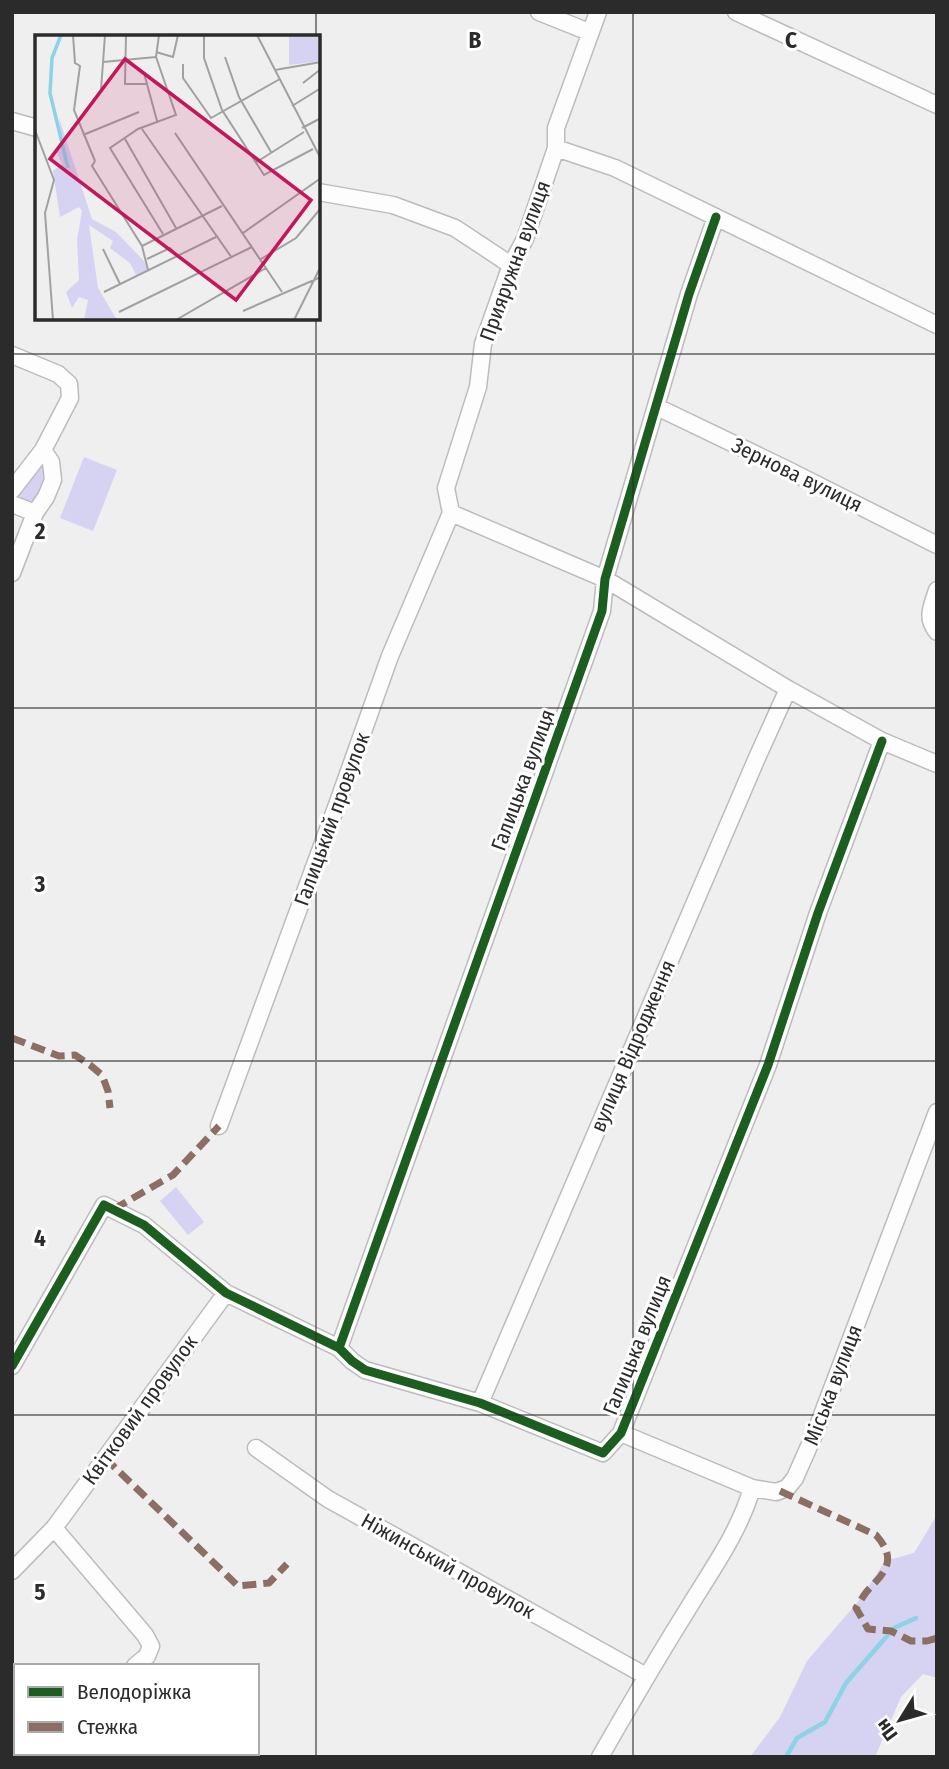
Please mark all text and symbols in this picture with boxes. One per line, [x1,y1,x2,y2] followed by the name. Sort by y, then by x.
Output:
[469,26,482,54] text: B
[785,26,797,54] text: C
[35,35,320,320] inset map
[474,177,556,345] street label: Прияружна вулиця
[727,432,867,518] street label: Зернова вулиця
[34,517,46,545] text: 2
[485,706,561,854] street label: Галицька вулиця
[289,729,375,909] street label: Галицький провулок
[34,870,46,898] text: 3
[585,956,681,1136] street label: вулиця Відродження
[34,1224,46,1252] text: 4
[597,1271,677,1419] street label: Галицька вулиця
[798,1321,868,1449] street label: Міська вулиця
[77,1330,203,1490] street label: Квітковий провулок
[357,1508,539,1625] street label: Ніжинський провулок
[34,1578,46,1606] text: 5
[14,1664,259,1755] legend
[77,1679,192,1705] text: Велодоріжка
[865,1685,935,1755] north arrow
[77,1714,138,1740] text: Стежка
[871,1714,902,1745] text: Пн

